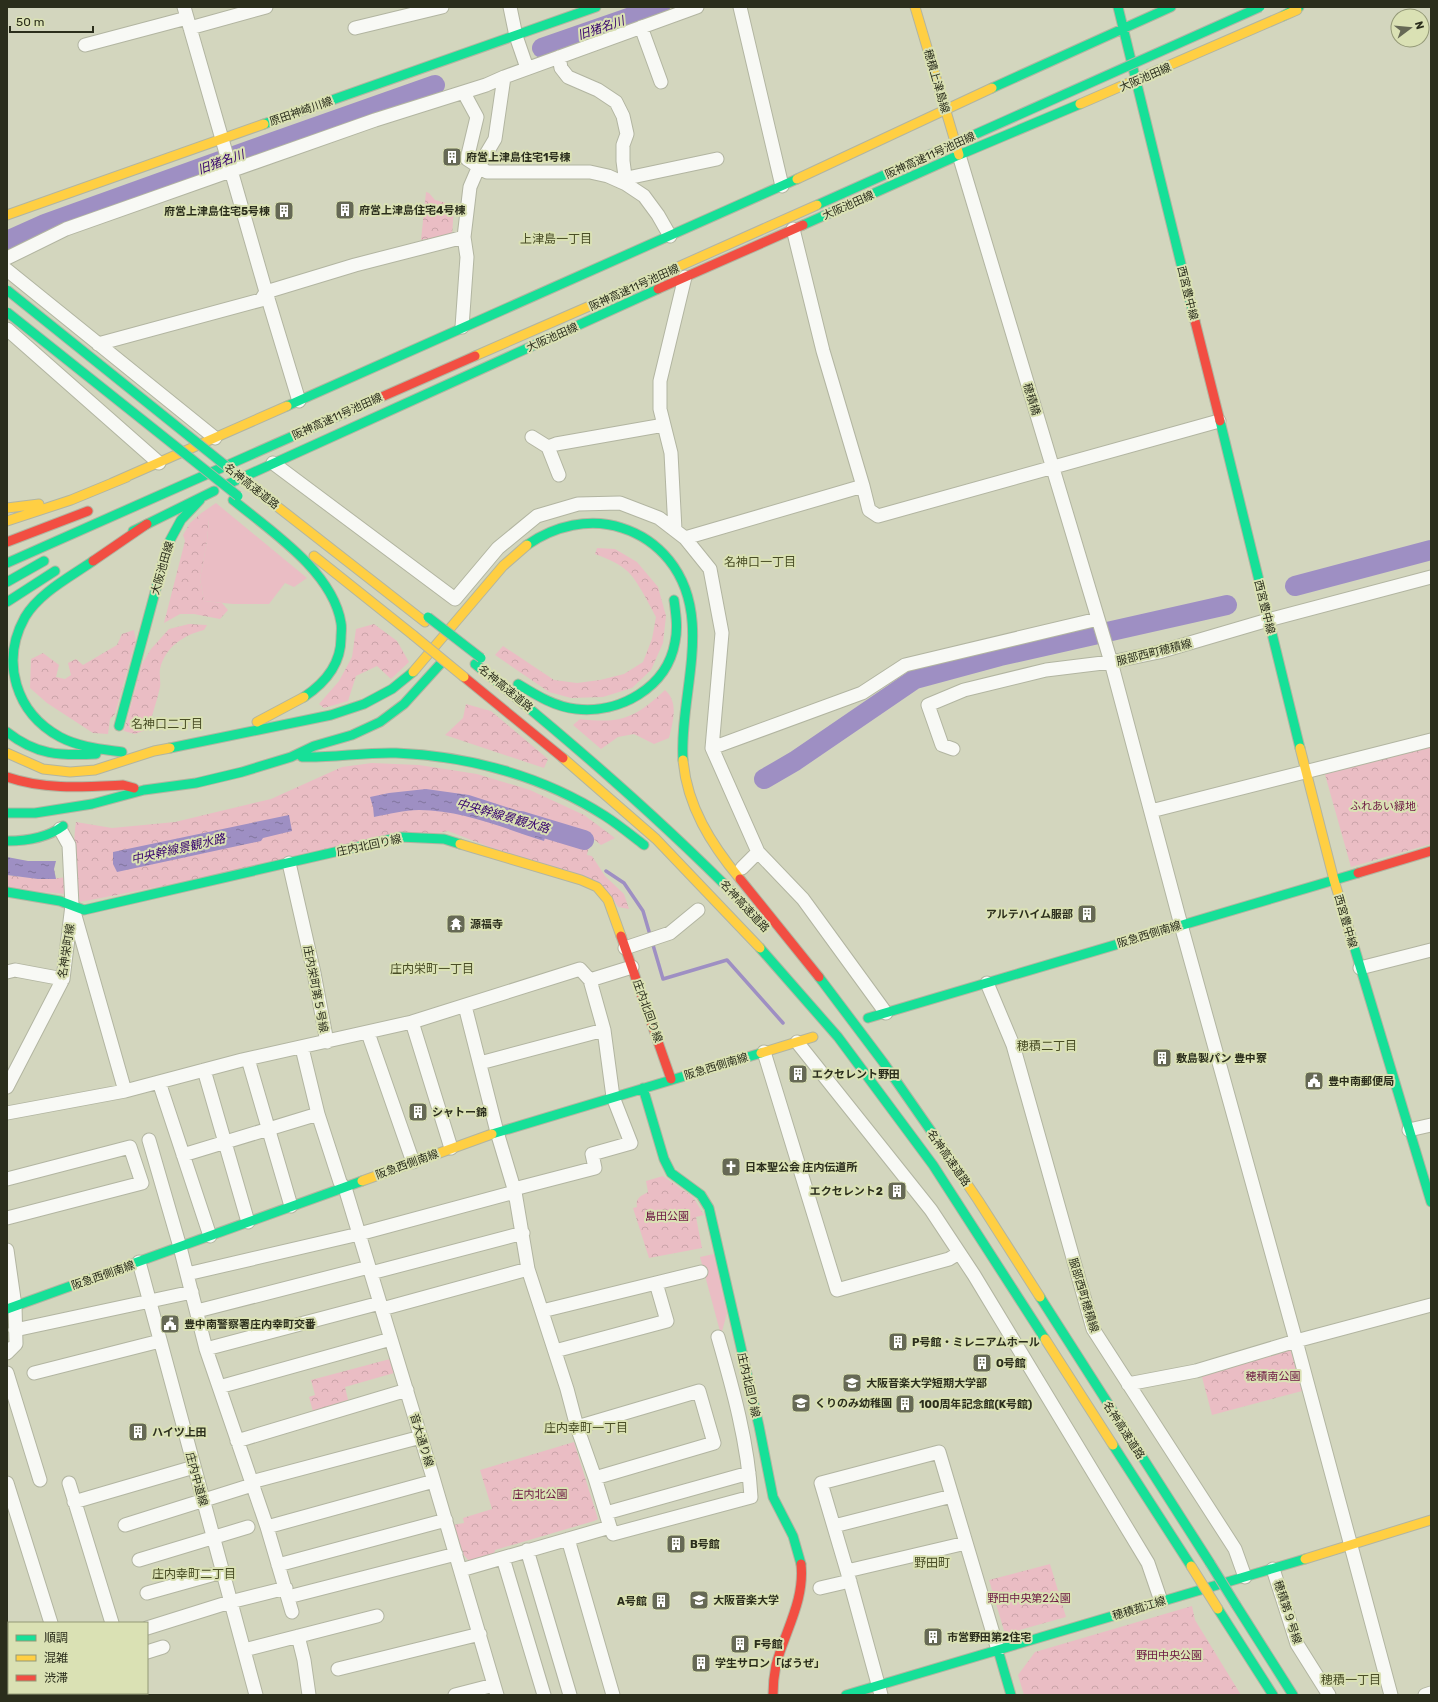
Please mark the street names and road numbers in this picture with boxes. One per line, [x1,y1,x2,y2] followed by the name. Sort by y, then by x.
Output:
[921,48,952,115] street label: 穂積上津島線
[1117,61,1173,94] street label: 大阪池田線
[268,95,334,128] street label: 原田神崎川線
[883,130,977,181] street label: 阪神高速11号池田線
[820,188,876,223] street label: 大阪池田線
[587,262,681,313] street label: 阪神高速11号池田線
[1175,265,1200,321] street label: 西宮豊中線
[524,320,580,355] street label: 大阪池田線
[1020,381,1043,417] street label: 穂積橋
[290,391,384,442] street label: 阪神高速11号池田線
[222,461,282,512] street label: 名神高速道路
[149,540,176,596] street label: 大阪池田線
[1252,579,1277,635] street label: 西宮豊中線
[1115,637,1193,668] street label: 服部西町穂積線
[476,663,535,714] street label: 名神高速道路
[335,832,403,859] street label: 庄内北回り線
[717,878,772,935] street label: 名神高速道路
[1332,893,1359,949] street label: 西宮豊中線
[1116,919,1183,950] street label: 阪急西側南線
[56,923,77,979] street label: 名神栄町線
[301,945,330,1034] street label: 庄内栄町第５号線
[630,978,665,1044] street label: 庄内北回り線
[683,1051,750,1082] street label: 阪急西側南線
[924,1128,973,1189] street label: 名神高速道路
[374,1147,440,1182] street label: 阪急西側南線
[1066,1256,1101,1334] street label: 服部西町穂積線
[70,1259,136,1292] street label: 阪急西側南線
[735,1351,762,1419] street label: 庄内北回り線
[1100,1399,1147,1461] street label: 名神高速道路
[407,1412,436,1468] street label: 音大通り線
[183,1451,210,1507] street label: 庄内中道線
[1271,1579,1304,1646] street label: 穂積第９号線
[1111,1594,1167,1623] street label: 穂積菰江線

